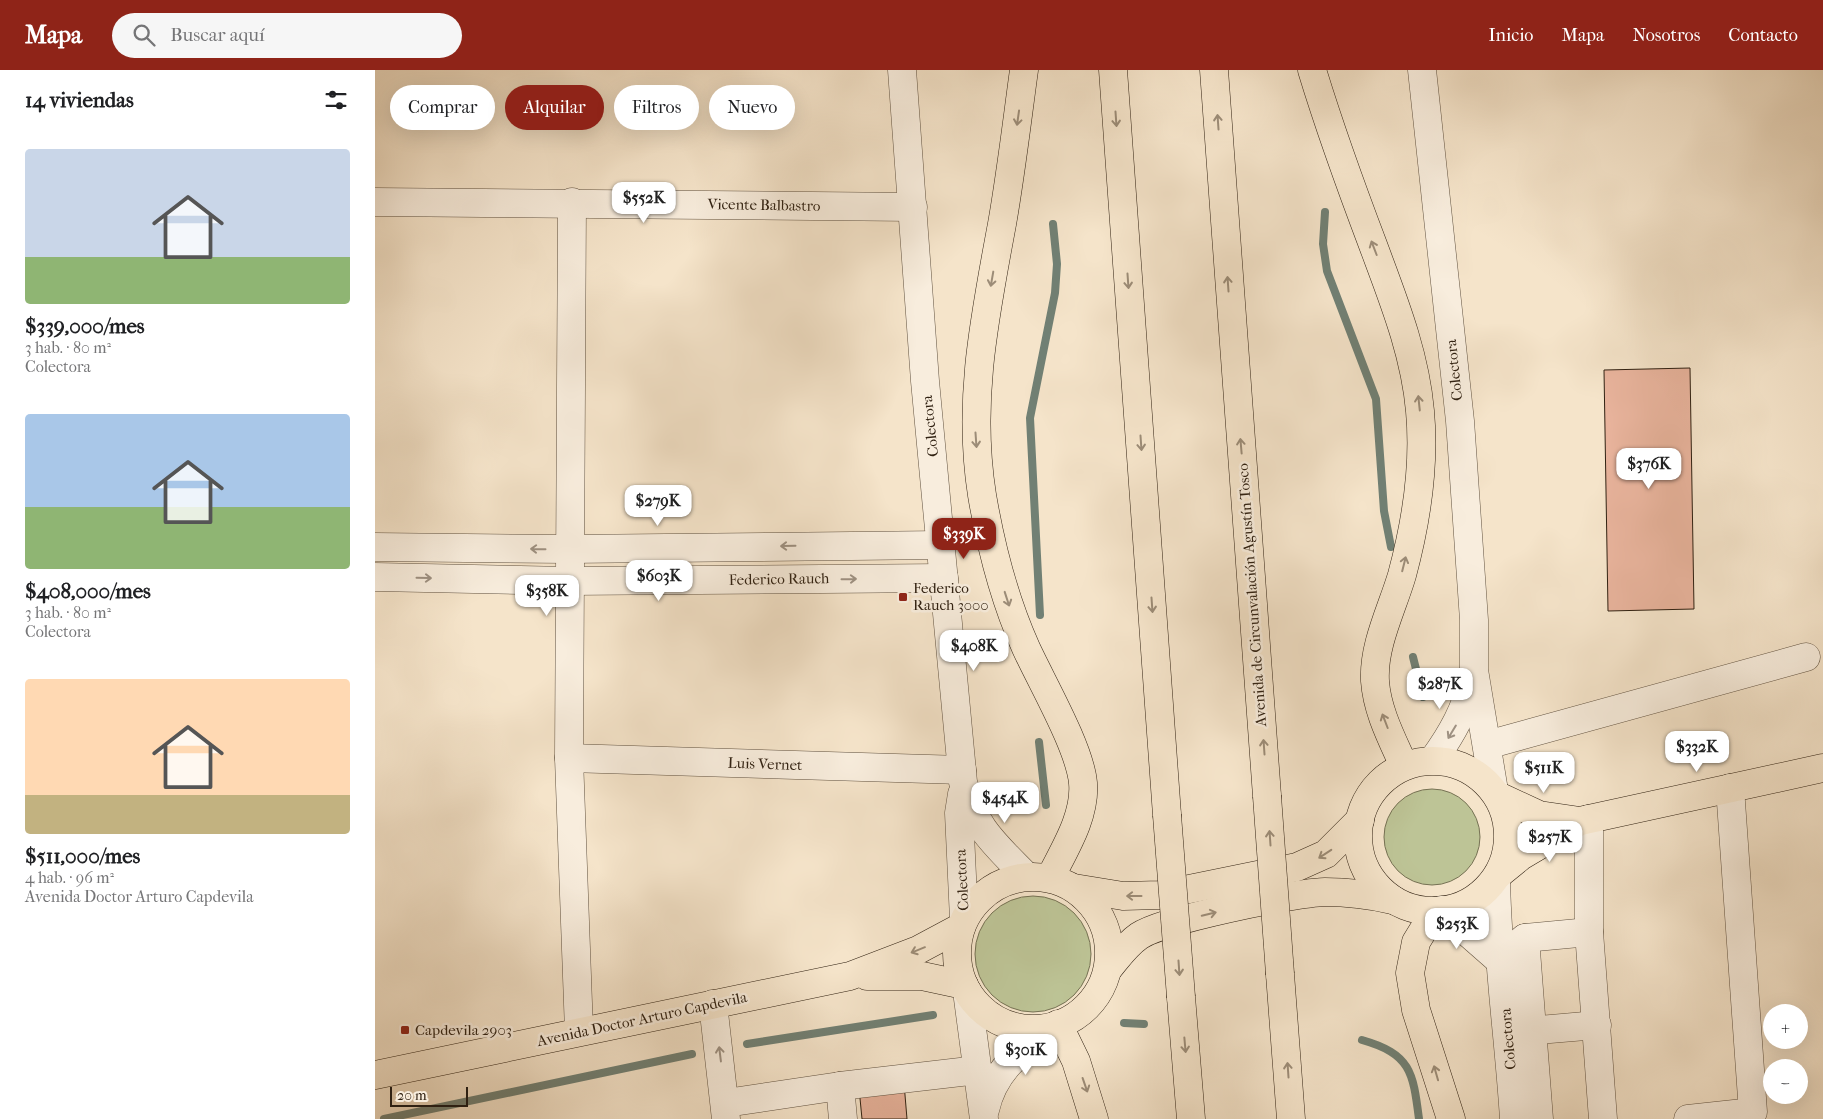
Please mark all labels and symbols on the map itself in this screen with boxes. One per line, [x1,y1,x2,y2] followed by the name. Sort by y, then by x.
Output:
[1013,110,1023,126] one-way arrow
[1112,110,1121,126] one-way arrow
[1213,114,1222,130] one-way arrow
[609,182,679,224] pin: $552K
[706,195,821,215] street label: Vicente Balbastro
[1369,240,1378,256] one-way arrow
[987,270,997,286] one-way arrow
[1124,272,1133,288] one-way arrow
[1223,276,1233,292] one-way arrow
[1442,337,1466,402] street label: Colectora
[918,393,942,458] street label: Colectora
[1414,395,1424,411] one-way arrow
[972,432,981,448] one-way arrow
[1136,434,1145,450] one-way arrow
[1236,438,1246,454] one-way arrow
[1614,448,1684,490] pin: $376K
[1234,462,1270,728] street label: Avenida de Circunvalación Agustín Tosco
[623,484,693,527] pin: $279K
[929,518,999,560] pin: $339K
[780,542,796,551] one-way arrow
[530,544,546,554] one-way arrow
[1400,557,1410,573] one-way arrow
[624,560,694,602] pin: $603K
[729,569,830,589] street label: Federico Rauch
[415,574,431,583] one-way arrow
[512,574,582,617] pin: $358K
[840,574,856,584] one-way arrow
[913,579,989,614] place label: Federico Rauch 3000
[897,591,909,603] marker: Federico Rauch 3000
[1003,591,1012,606] one-way arrow
[1148,597,1157,613] one-way arrow
[939,630,1009,672] pin: $408K
[1405,668,1475,710] pin: $287K
[1380,714,1389,729] one-way arrow
[1446,725,1456,739] one-way arrow
[1662,730,1732,773] pin: $332K
[1259,740,1268,756] one-way arrow
[1509,752,1579,794] pin: $511K
[727,754,803,774] street label: Luis Vernet
[970,782,1040,824] pin: $454K
[1515,820,1585,863] pin: $257K
[1265,830,1275,846] one-way arrow
[951,848,973,911] street label: Colectora
[1318,848,1332,859] one-way arrow
[1126,891,1142,901] one-way arrow
[1422,908,1492,950] pin: $253K
[1200,909,1216,919] one-way arrow
[911,946,926,955] one-way arrow
[1174,960,1184,976] one-way arrow
[534,988,750,1050] street label: Avenida Doctor Arturo Capdevila
[1496,1006,1520,1071] street label: Colectora
[415,1021,512,1039] place label: Capdevila 2903
[399,1024,411,1036] marker: Capdevila 2903
[991,1034,1061,1076] pin: $301K
[1180,1037,1190,1053] one-way arrow
[715,1047,725,1063] one-way arrow
[1283,1063,1292,1079] one-way arrow
[1430,1065,1440,1081] one-way arrow
[1081,1077,1090,1092] one-way arrow
[390,1084,467,1107] scale bar

